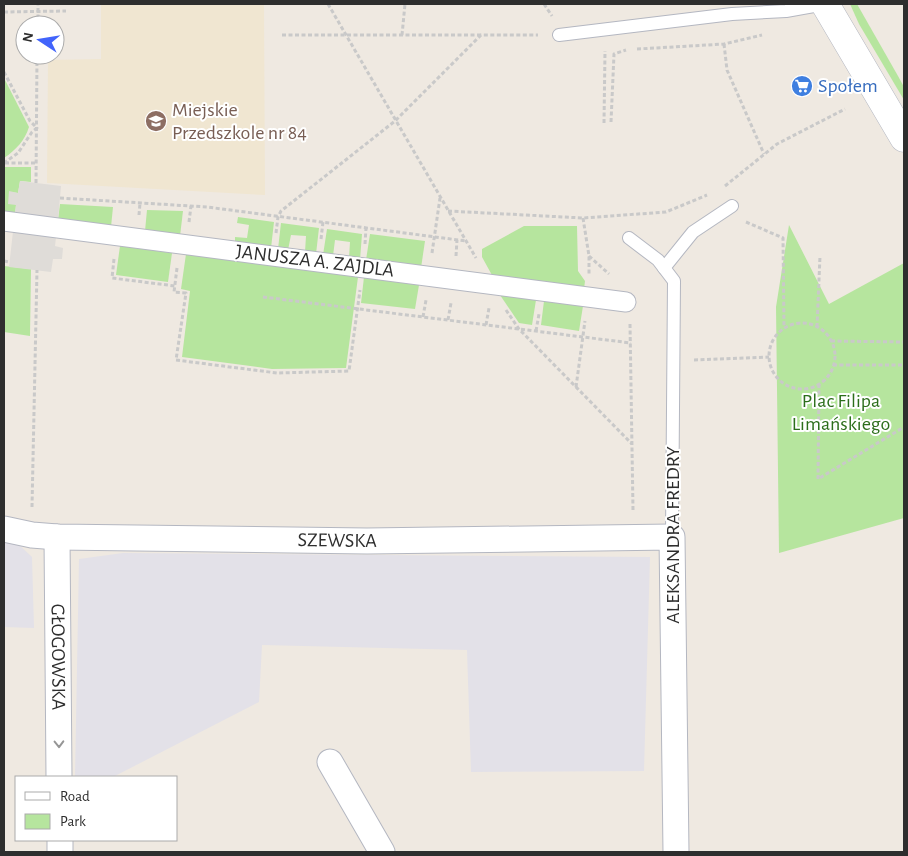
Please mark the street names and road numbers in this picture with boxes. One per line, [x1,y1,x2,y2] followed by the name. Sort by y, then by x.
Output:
[235,241,396,281] street label: JANUSZA A. ZAJDLA
[663,446,683,624] street label: ALEKSANDRA FREDRY
[298,530,377,551] street label: SZEWSKA
[48,604,68,711] street label: GŁOGOWSKA

